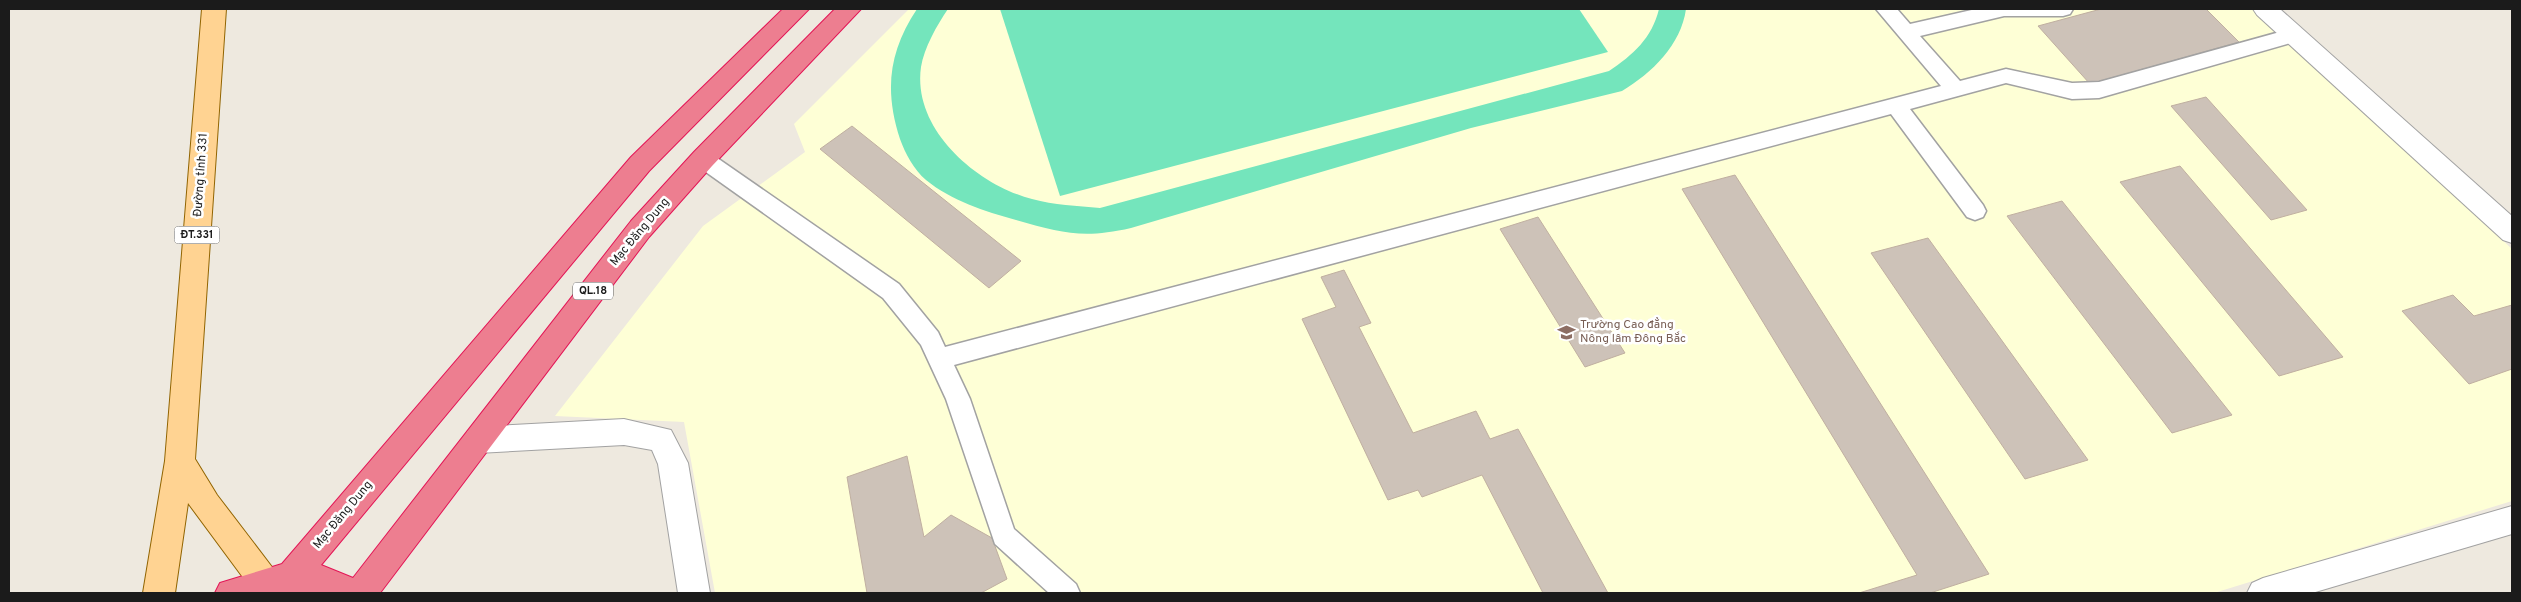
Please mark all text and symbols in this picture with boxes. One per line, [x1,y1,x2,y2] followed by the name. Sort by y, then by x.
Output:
[190,133,212,217] street label: Đường tỉnh 331
[607,195,673,269] street label: Mạc Đăng Dung
[174,226,220,244] road number: ĐT.331
[573,282,613,300] road number: QL.18
[1580,317,1686,347] place label: Trường Cao đẳng Nông lâm Đông Bắc
[1556,322,1576,342] school or university icon: Trường Cao đẳng Nông lâm Đông Bắc
[310,478,376,552] street label: Mạc Đăng Dung

